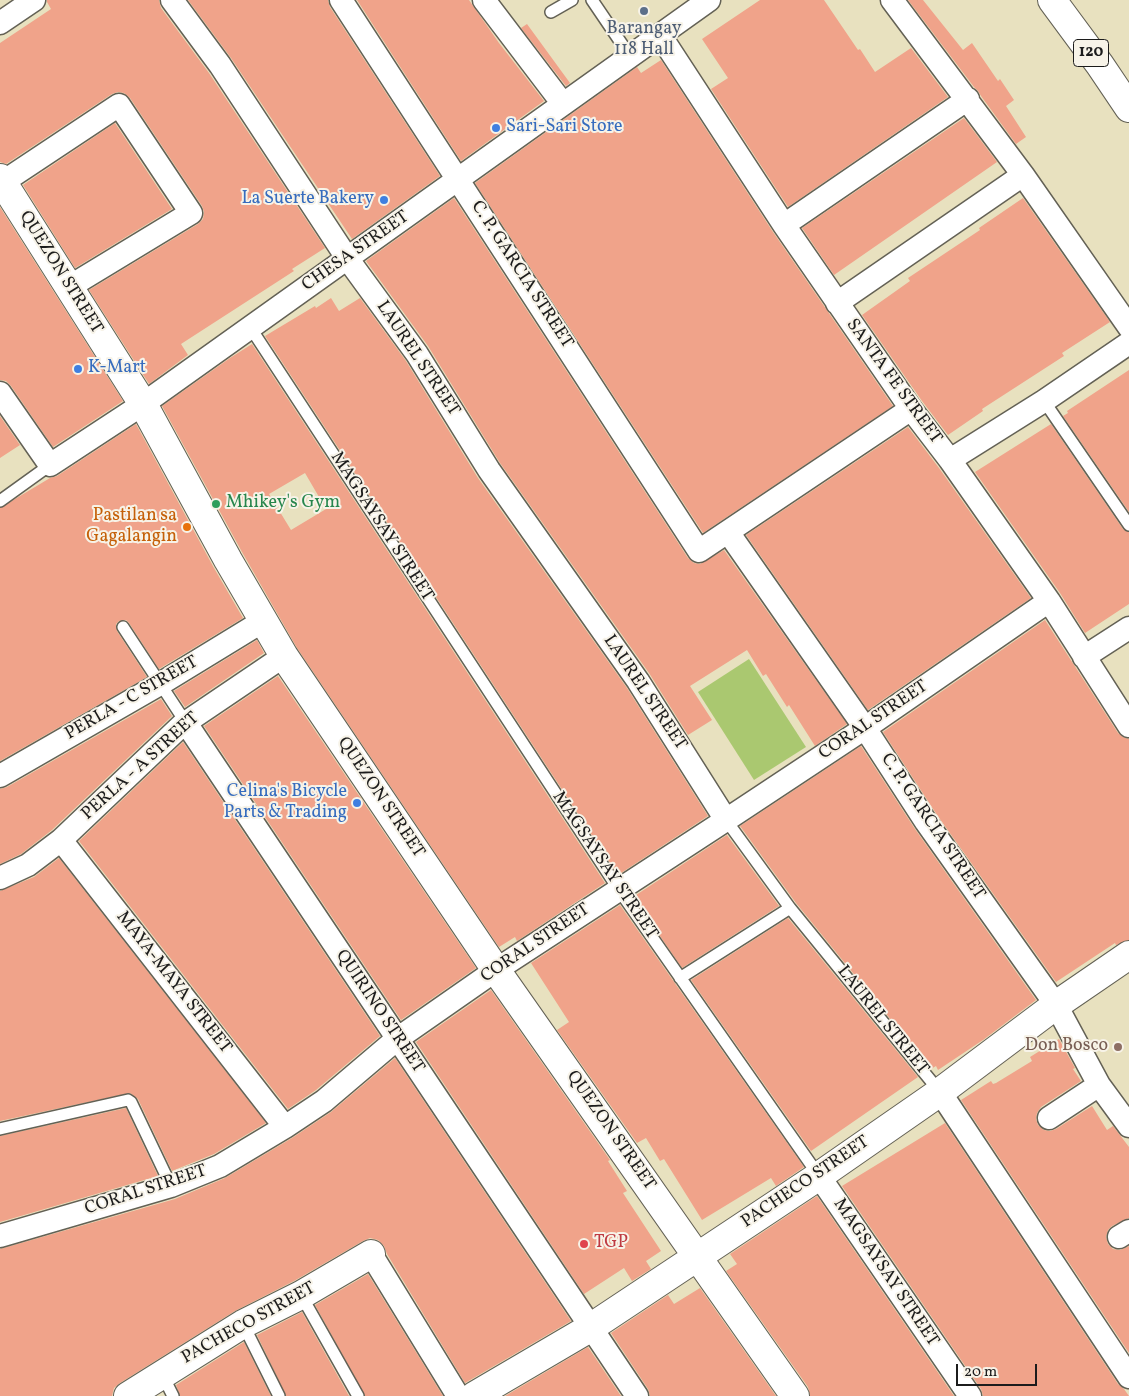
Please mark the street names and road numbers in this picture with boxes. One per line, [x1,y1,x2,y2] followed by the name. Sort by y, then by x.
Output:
[1074,40,1108,66] road number: 120
[465,197,577,353] street label: C. P. GARCIA STREET
[13,207,107,339] street label: QUEZON STREET
[298,207,414,297] street label: CHESA STREET
[370,297,464,421] street label: LAUREL STREET
[840,315,946,449] street label: SANTA FE STREET
[325,448,437,606] street label: MAGSAYSAY STREET
[597,631,691,755] street label: LAUREL STREET
[62,652,202,746] street label: PERLA - C STREET
[815,677,933,765] street label: CORAL STREET
[78,709,204,825] street label: PERLA - A STREET
[332,734,428,862] street label: QUEZON STREET
[875,750,989,904] street label: C. P. GARCIA STREET
[546,788,662,944] street label: MAGSAYSAY STREET
[477,900,595,988] street label: CORAL STREET
[111,907,235,1059] street label: MAYA-MAYA STREET
[330,946,428,1078] street label: QUIRINO STREET
[831,962,933,1080] street label: LAUREL STREET
[561,1067,659,1195] street label: QUEZON STREET
[738,1132,874,1234] street label: PACHECO STREET
[82,1161,210,1221] street label: CORAL STREET
[827,1195,943,1351] street label: MAGSAYSAY STREET
[178,1278,320,1370] street label: PACHECO STREET

